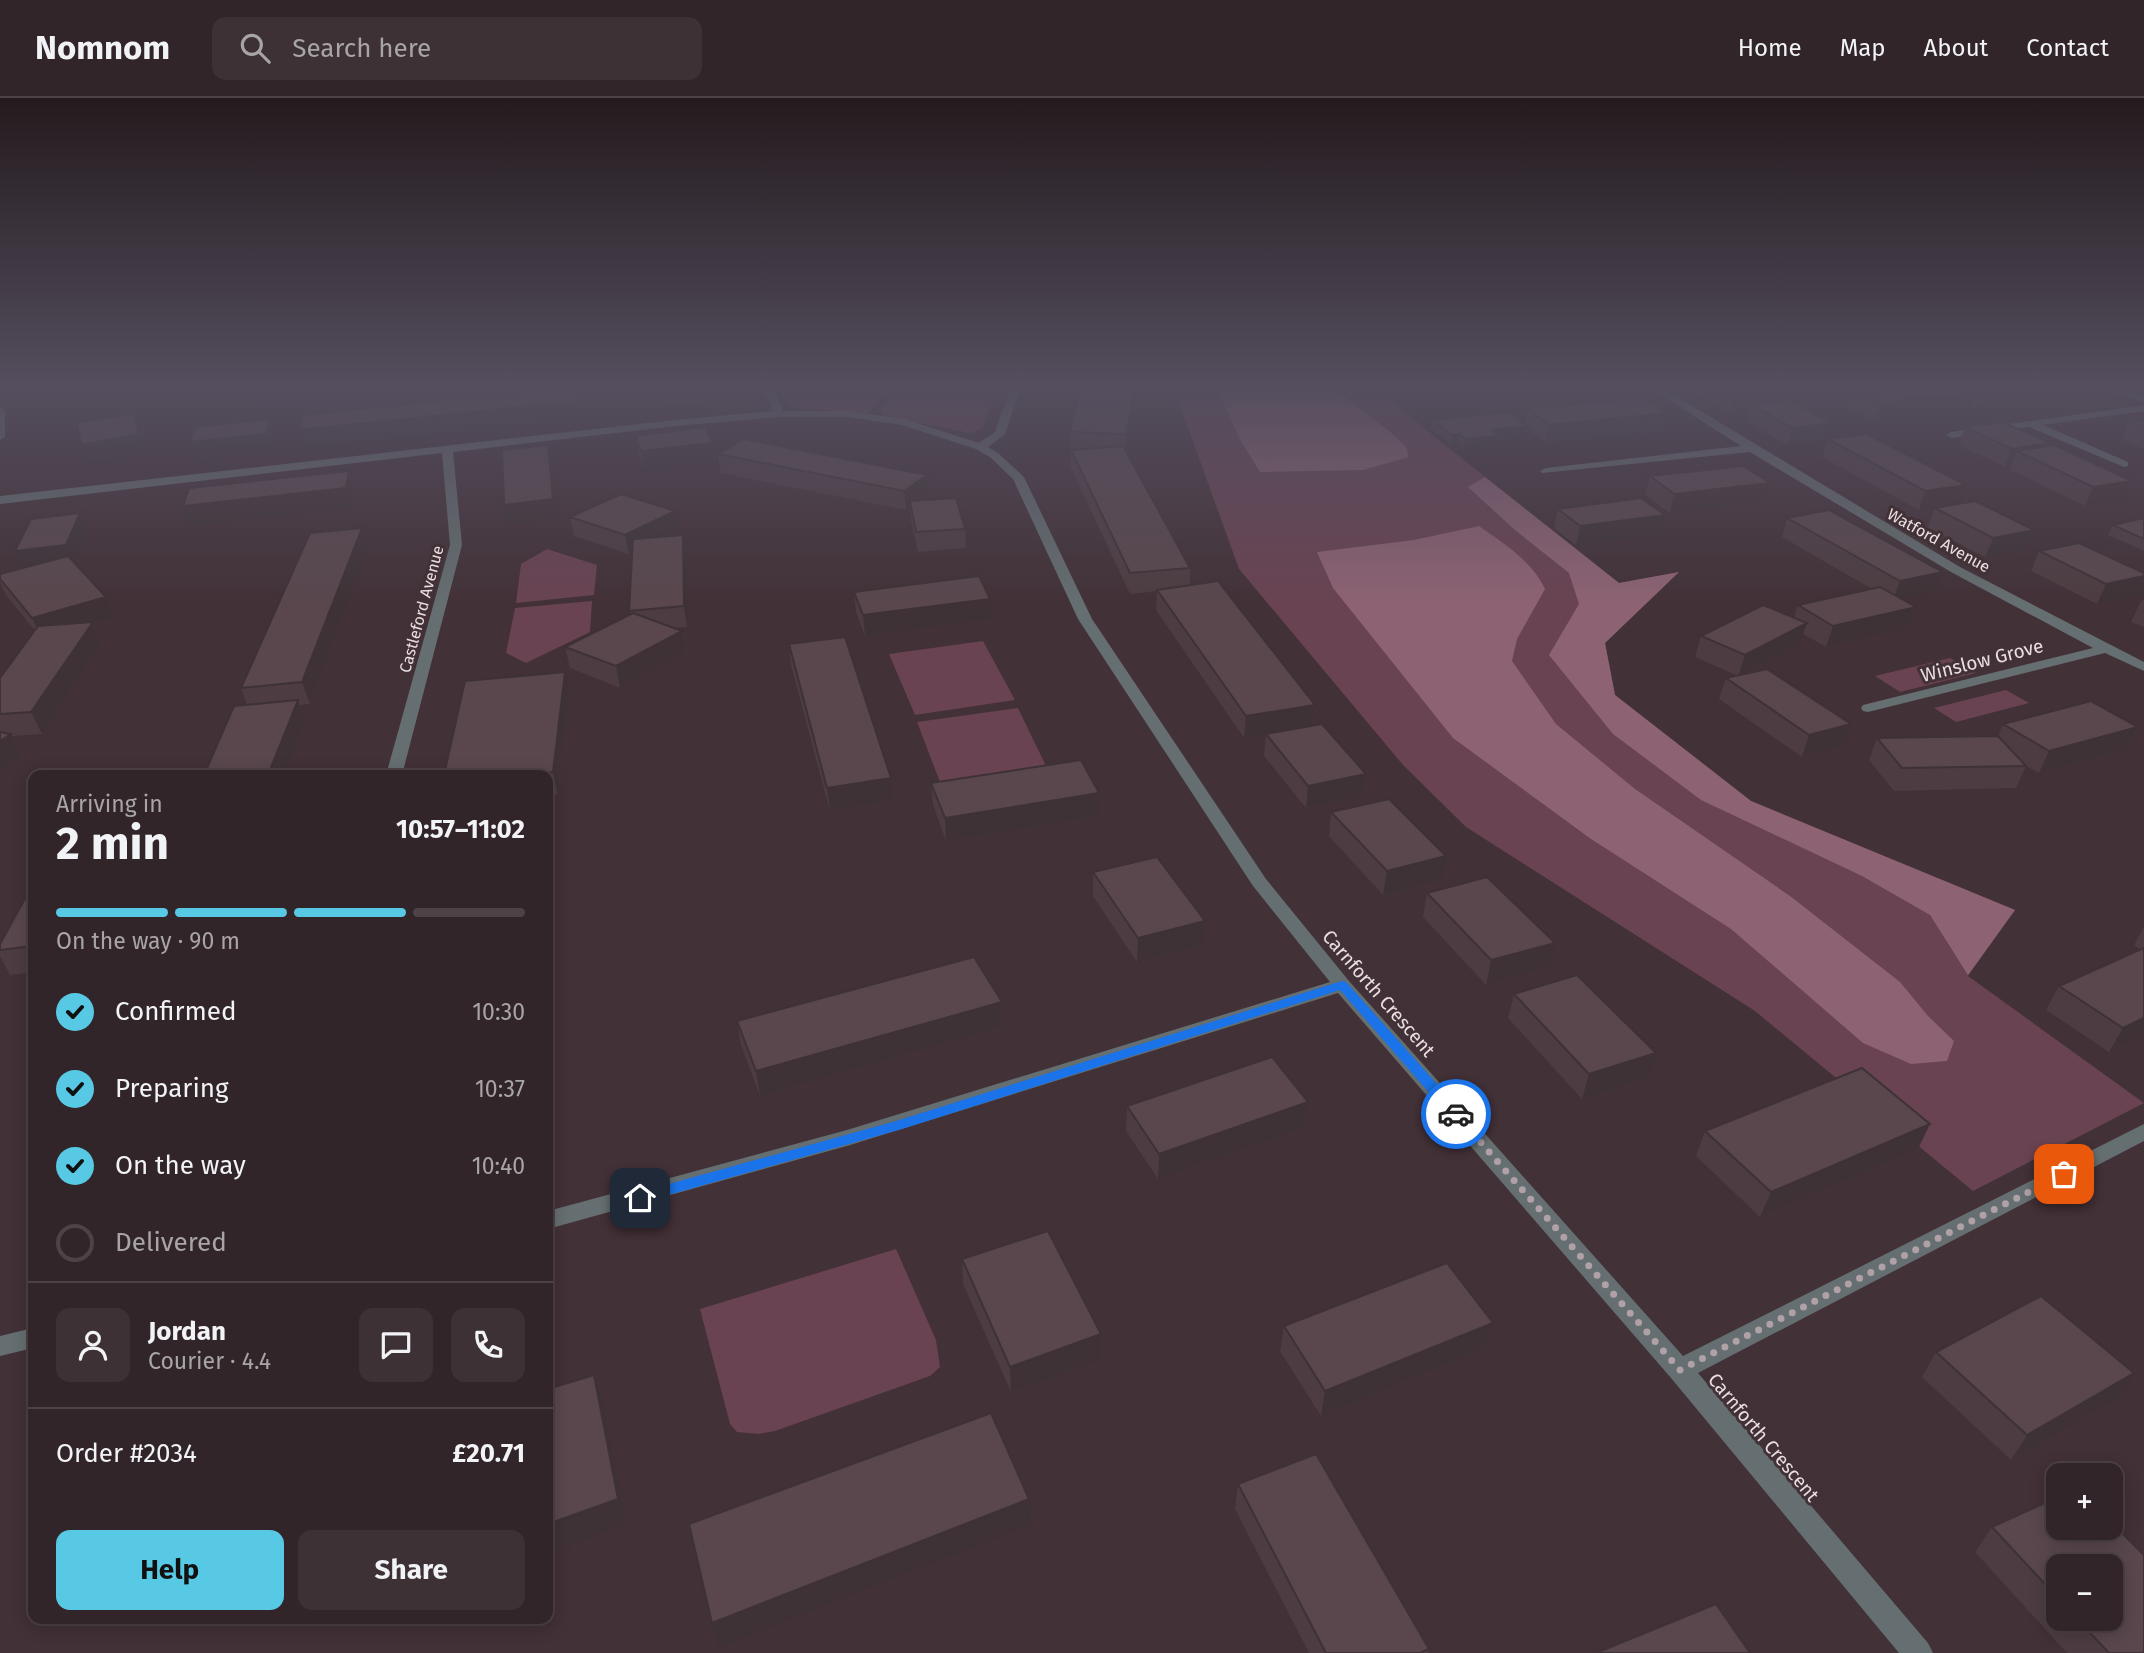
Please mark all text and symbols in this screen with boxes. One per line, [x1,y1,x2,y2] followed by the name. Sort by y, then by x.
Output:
[212,17,702,80] search box
[35,28,170,68] text: Nomnom
[236,29,274,67] icon: search
[292,33,431,64] text: Search here
[1738,34,1802,62] text: Home
[1840,34,1886,62] text: Map
[1924,34,1988,62] text: About
[2026,34,2109,62] text: Contact
[1884,504,1993,576] street label: Watford Avenue
[395,543,448,675] street label: Castleford Avenue
[1918,634,2046,687] street label: Winslow Grove
[56,790,163,818] text: Arriving in
[396,814,525,845] text: 10:57–11:02
[56,816,169,871] text: 2 min
[1317,925,1440,1061] street label: Carnforth Crescent
[56,927,240,955] text: On the way · 90 m
[56,993,94,1031] icon: check
[115,996,236,1027] text: Confirmed
[472,998,525,1026] text: 10:30
[56,1070,94,1108] icon: check
[115,1073,228,1104] text: Preparing
[475,1075,525,1103] text: 10:37
[1421,1079,1491,1149] courier
[1437,1095,1475,1133] icon: car
[2034,1144,2094,1204] pin
[56,1147,94,1185] icon: check
[115,1150,246,1181] text: On the way
[472,1152,525,1180] text: 10:40
[2045,1155,2083,1193] icon: bag
[610,1168,670,1228] pin
[621,1179,659,1217] icon: home
[115,1227,227,1258] text: Delivered
[56,1308,130,1382] button: person
[359,1308,433,1382] button: chat
[451,1308,525,1382] button: phone
[148,1316,226,1347] text: Jordan
[148,1347,271,1375] text: Courier · 4.4
[1703,1369,1824,1506] street label: Carnforth Crescent
[56,1438,197,1469] text: Order #2034
[452,1438,525,1469] text: £20.71
[2046,1463,2123,1631] map controls
[2046,1463,2123,1540] button: +
[56,1530,284,1610] button: Help
[298,1530,525,1610] button: Share
[2046,1554,2123,1631] button: −

